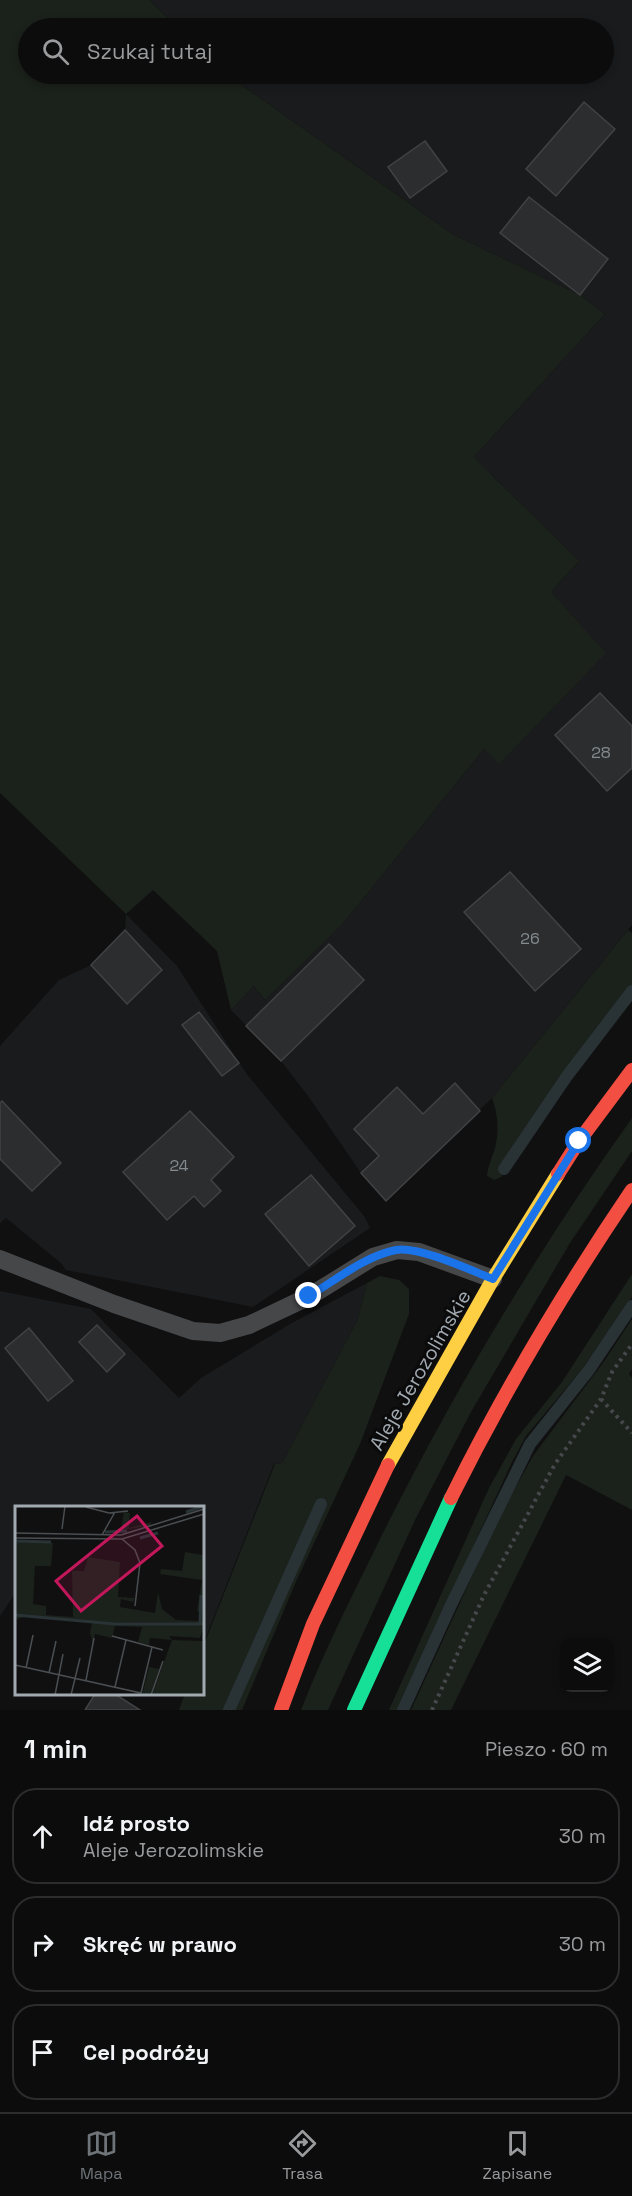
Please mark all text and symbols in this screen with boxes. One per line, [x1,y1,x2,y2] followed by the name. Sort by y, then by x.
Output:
[18,18,614,84] search box
[39,35,72,68] icon: search
[87,37,212,65] text: Szukaj tutaj
[591,742,611,763] house number: 28
[520,928,540,949] house number: 26
[565,1127,591,1153] route start
[169,1155,189,1176] house number: 24
[295,1282,321,1308] route end
[363,1285,477,1455] street label: Aleje Jerozolimskie
[15,1506,204,1695] inset map
[560,1638,614,1692] map controls
[560,1638,614,1692] button: layers
[24,1732,88,1766] text: 1 min
[485,1736,608,1762] text: Pieszo · 60 m
[83,1809,190,1837] text: Idź prosto
[26,1820,59,1853] icon: ahead
[559,1823,606,1849] text: 30 m
[83,1837,264,1863] text: Aleje Jerozolimskie
[26,1928,59,1961] icon: right
[83,1930,237,1958] text: Skręć w prawo
[559,1931,606,1957] text: 30 m
[26,2036,59,2069] icon: arrive
[83,2038,209,2066] text: Cel podróży
[80,2127,122,2184] tab: Mapa
[282,2127,323,2184] tab: Trasa
[483,2127,552,2184] tab: Zapisane

